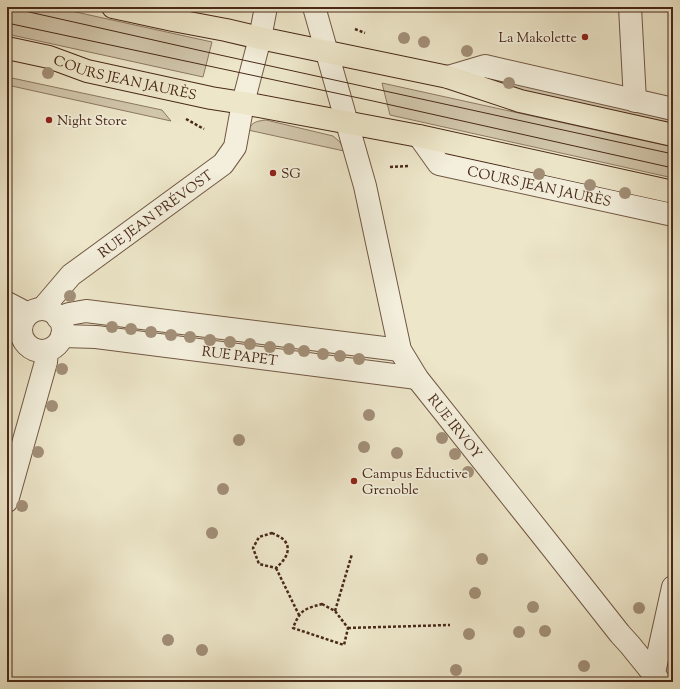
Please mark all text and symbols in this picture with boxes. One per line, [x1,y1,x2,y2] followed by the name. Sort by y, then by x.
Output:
[499,29,577,49] place label: La Makolette
[580,32,590,42] marker: La Makolette
[50,51,198,107] street label: COURS JEAN JAURÈS
[57,112,127,132] place label: Night Store
[44,115,54,125] marker: Night Store
[465,162,613,213] street label: COURS JEAN JAURÈS
[281,165,301,185] place label: SG
[95,166,218,264] street label: RUE JEAN PRÉVOST
[268,168,278,178] marker: SG
[200,343,279,372] street label: RUE PAPET
[422,391,486,464] street label: RUE IRVOY
[362,465,468,501] place label: Campus Eductive Grenoble
[349,476,359,486] marker: Campus Eductive Grenoble

